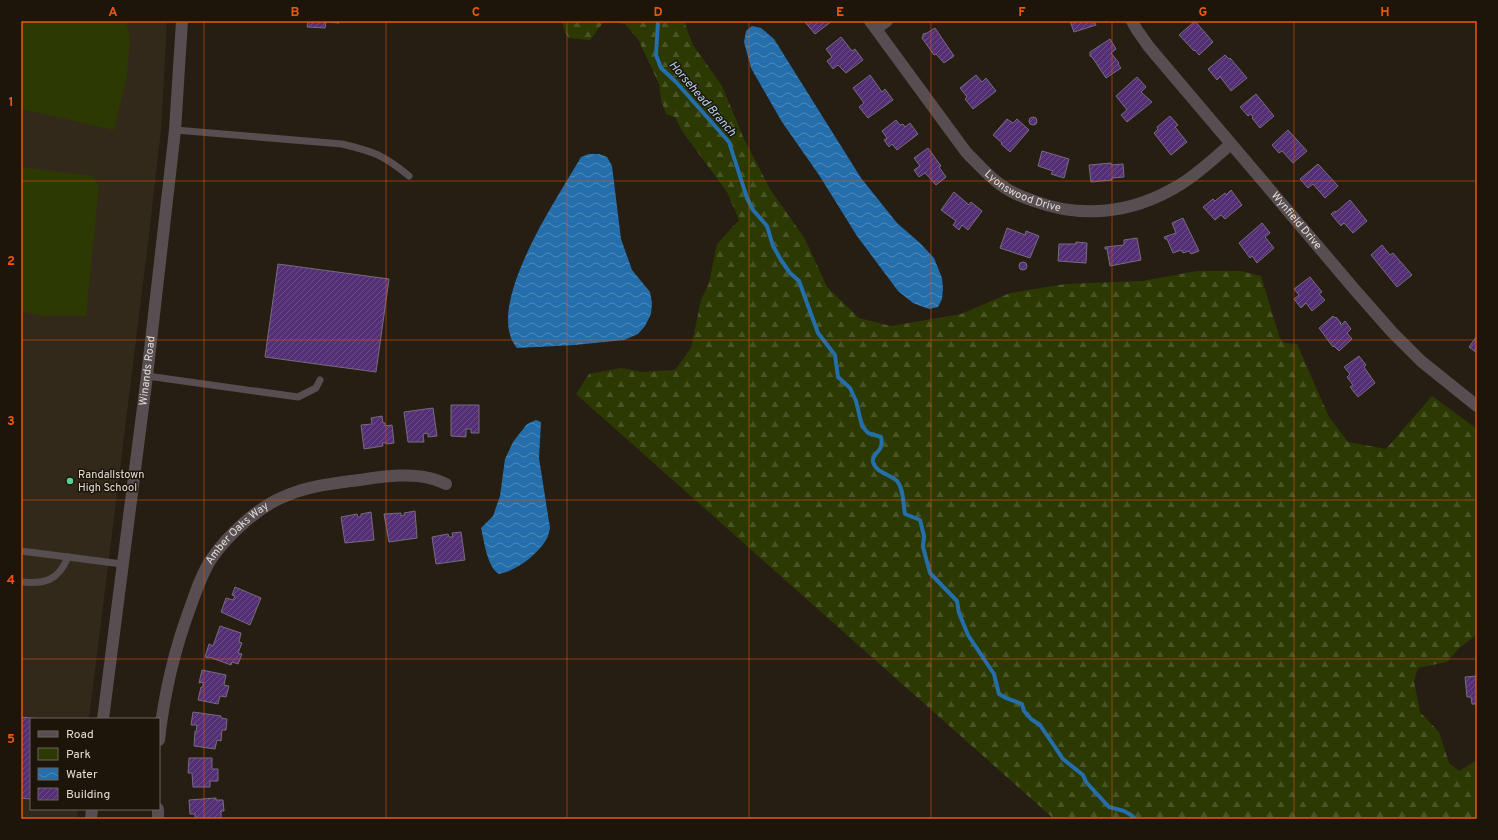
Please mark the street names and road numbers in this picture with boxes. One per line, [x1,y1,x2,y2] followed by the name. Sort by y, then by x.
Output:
[981,167,1062,215] street label: Lyonswood Drive
[1268,189,1325,253] street label: Wynfield Drive
[136,335,159,406] street label: Winands Road
[203,499,271,567] street label: Amber Oaks Way

